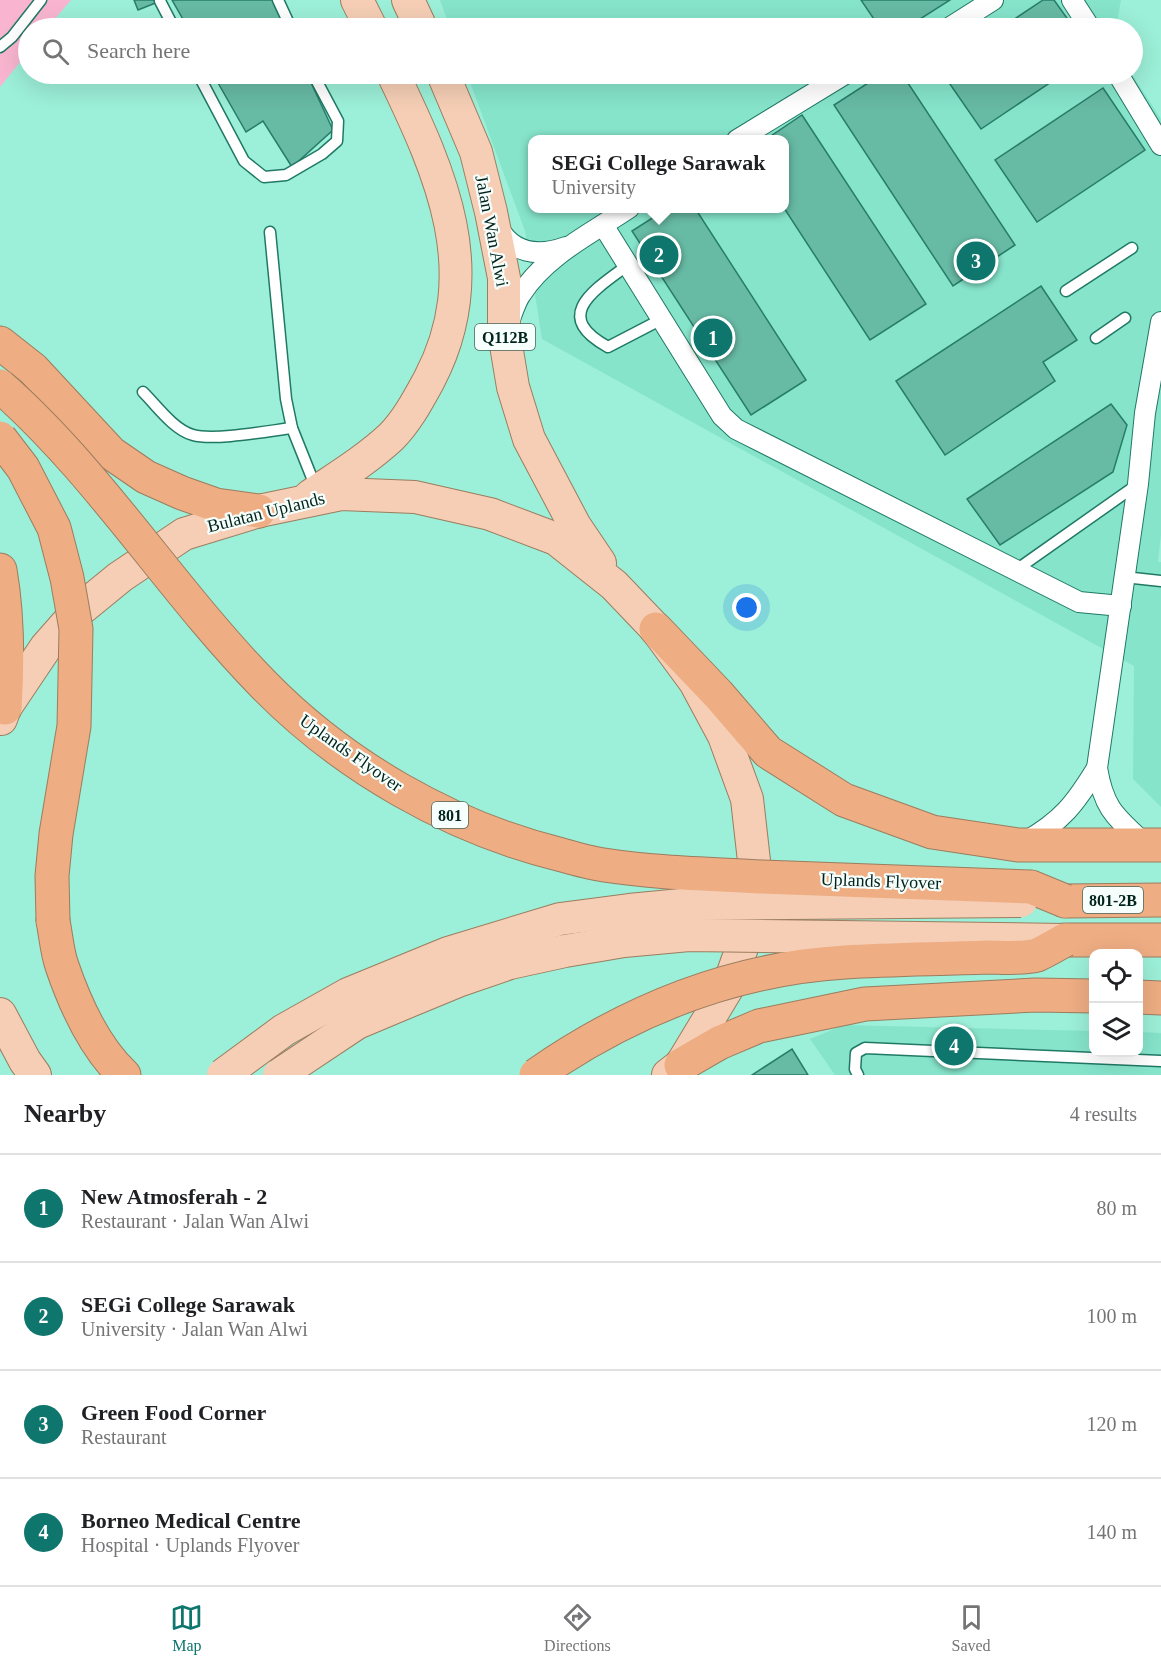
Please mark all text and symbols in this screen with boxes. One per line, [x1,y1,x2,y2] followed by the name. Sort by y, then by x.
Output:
[18,18,1143,84] search box
[39,35,72,68] icon: search
[87,38,190,63] text: Search here
[528,135,789,213] popup
[552,150,765,175] text: SEGi College Sarawak
[471,174,513,288] street label: Jalan Wan Alwi
[552,176,636,198] text: University
[640,232,678,278] pin: 2
[956,238,996,284] pin: 3
[694,316,732,360] pin: 1
[475,324,535,350] road number: Q112B
[205,488,327,536] street label: Bulatan Uplands
[732,593,761,622] your location
[296,710,406,796] street label: Uplands Flyover
[432,802,468,828] road number: 801
[820,869,942,893] street label: Uplands Flyover
[1083,887,1143,913] road number: 801-2B
[1089,949,1143,1057] map controls
[1089,949,1143,1003] button: locate
[1089,1003,1143,1057] button: layers
[934,1024,974,1068] pin: 4
[24,1099,106,1128] text: Nearby
[1070,1103,1137,1125] text: 4 results
[81,1184,267,1209] text: New Atmosferah - 2
[39,1197,49,1219] text: 1
[1096,1197,1137,1219] text: 80 m
[81,1210,309,1232] text: Restaurant · Jalan Wan Alwi
[81,1292,295,1317] text: SEGi College Sarawak
[39,1305,49,1327] text: 2
[1086,1305,1137,1327] text: 100 m
[81,1318,308,1340] text: University · Jalan Wan Alwi
[81,1400,266,1425] text: Green Food Corner
[39,1413,49,1435] text: 3
[1086,1413,1137,1435] text: 120 m
[81,1426,167,1448] text: Restaurant
[81,1508,301,1533] text: Borneo Medical Centre
[39,1521,49,1543] text: 4
[1086,1521,1137,1543] text: 140 m
[81,1534,299,1556] text: Hospital · Uplands Flyover
[170,1601,203,1655] tab: Map
[544,1601,611,1655] tab: Directions
[951,1601,991,1655] tab: Saved

